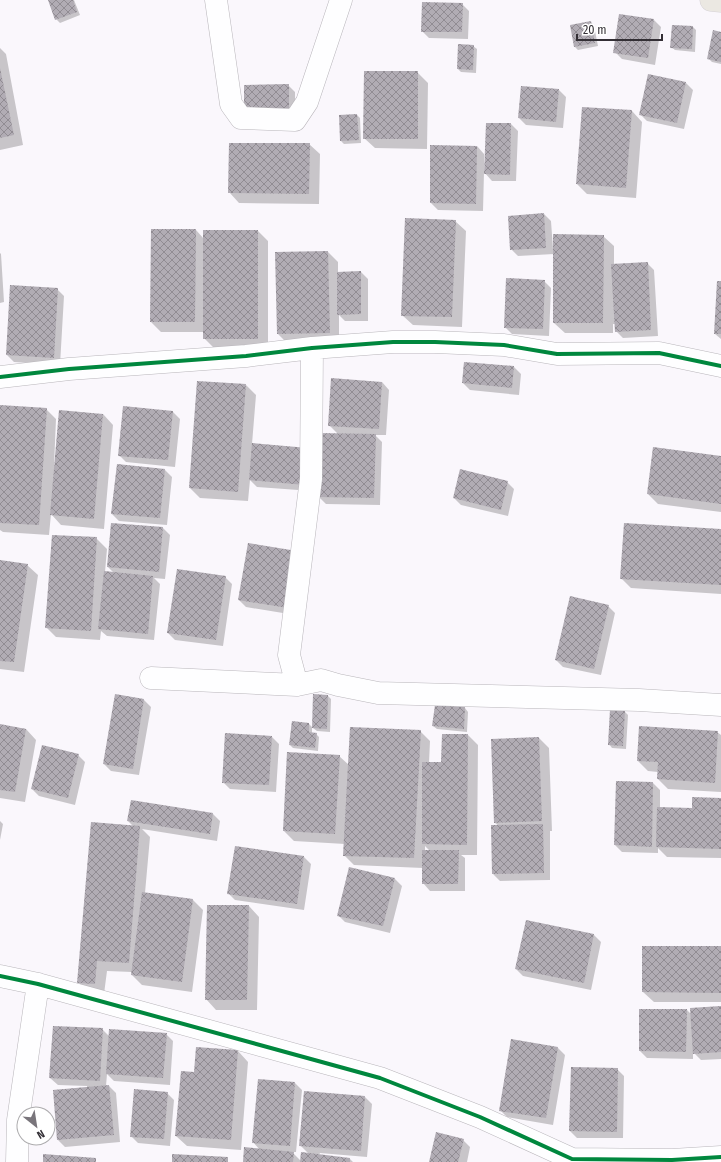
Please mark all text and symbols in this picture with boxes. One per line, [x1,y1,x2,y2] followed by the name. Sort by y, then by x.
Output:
[577,16,662,42] scale bar
[583,23,607,37] text: 20 m
[16,1106,56,1146] north arrow
[35,1127,47,1142] text: N

